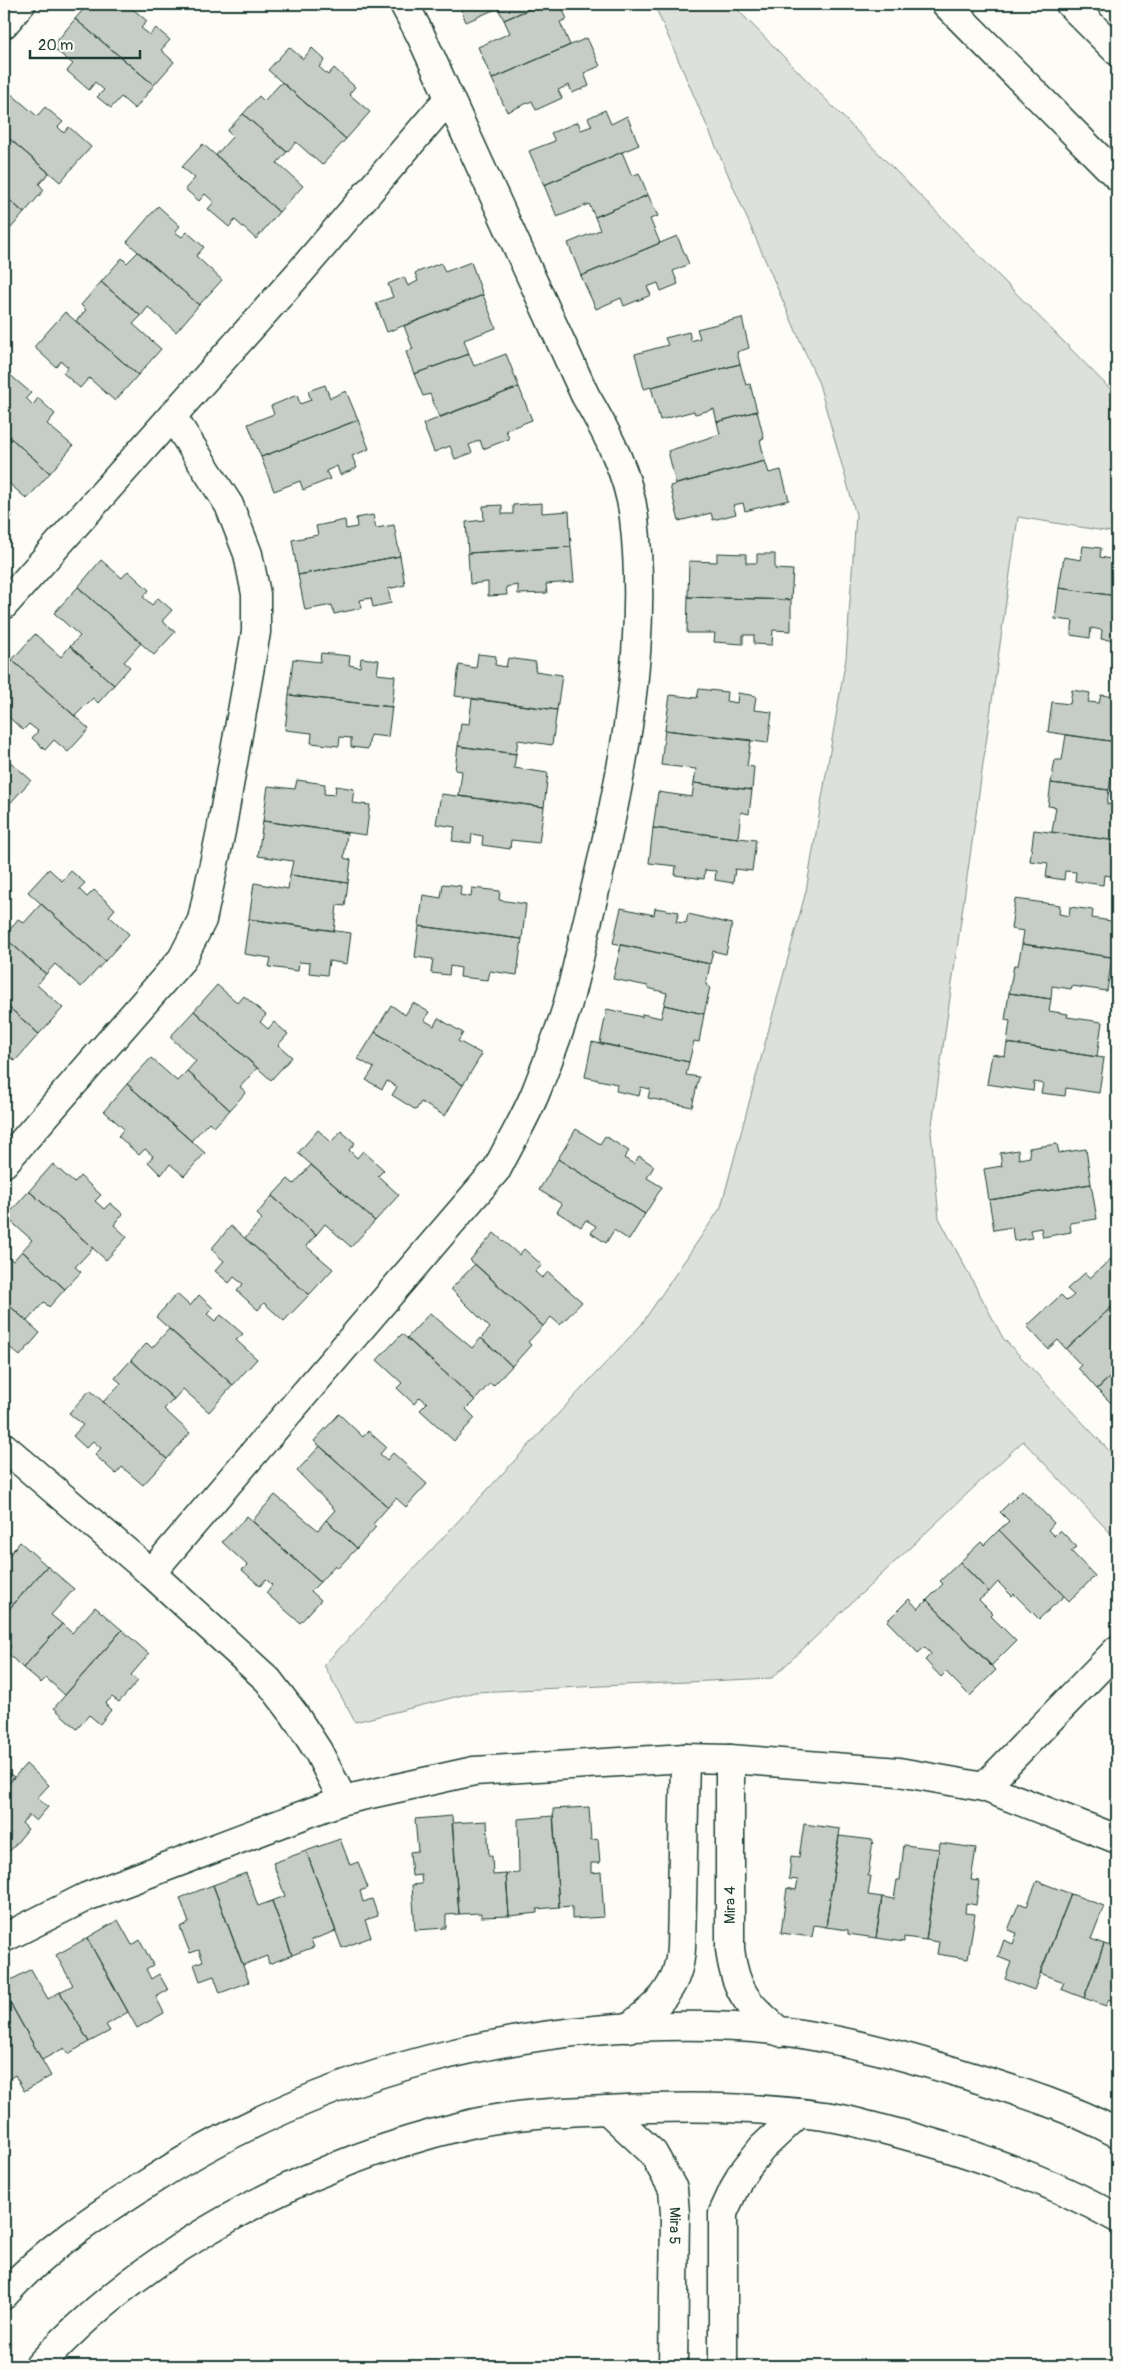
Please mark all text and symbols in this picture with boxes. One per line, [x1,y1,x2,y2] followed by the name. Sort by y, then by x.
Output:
[30,28,140,60] scale bar
[38,36,73,55] text: 20 m
[721,1886,740,1924] street label: Mira 4
[665,2206,685,2245] street label: Mira 5

